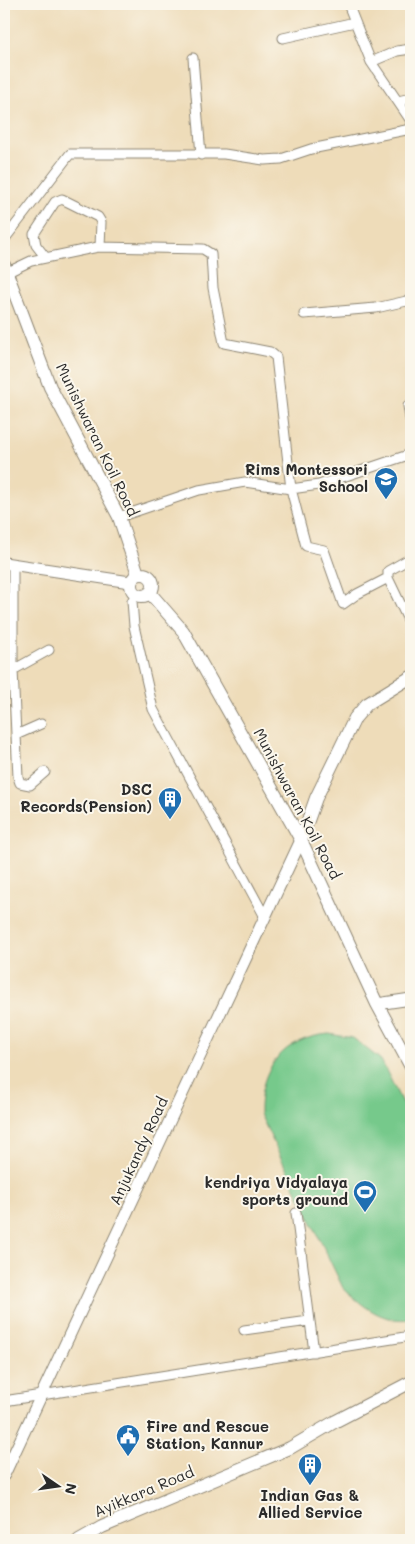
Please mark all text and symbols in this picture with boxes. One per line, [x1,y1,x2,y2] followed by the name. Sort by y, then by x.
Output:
[52,360,144,520] street label: Munishwaran Koil Road
[245,459,368,496] place label: Rims Montessori School
[373,466,399,500] school or university icon: Rims Montessori School
[250,725,346,883] street label: Munishwaran Koil Road
[20,779,152,816] place label: DSC Records(Pension)
[157,786,183,820] building icon: DSC Records(Pension)
[104,1093,172,1208] street label: Anjukandy Road
[205,1172,348,1209] place label: kendriya Vidyalaya sports ground
[352,1179,378,1213] sports icon: kendriya Vidyalaya sports ground
[146,1416,269,1453] place label: Fire and Rescue Station, Kannur
[115,1423,141,1457] public building icon: Fire and Rescue Station, Kannur
[297,1452,323,1486] building icon: Indian Gas & Allied Service
[90,1461,197,1521] street label: Ayikkara Road
[32,1462,82,1512] north arrow
[61,1482,82,1496] text: N
[258,1485,362,1522] place label: Indian Gas & Allied Service

